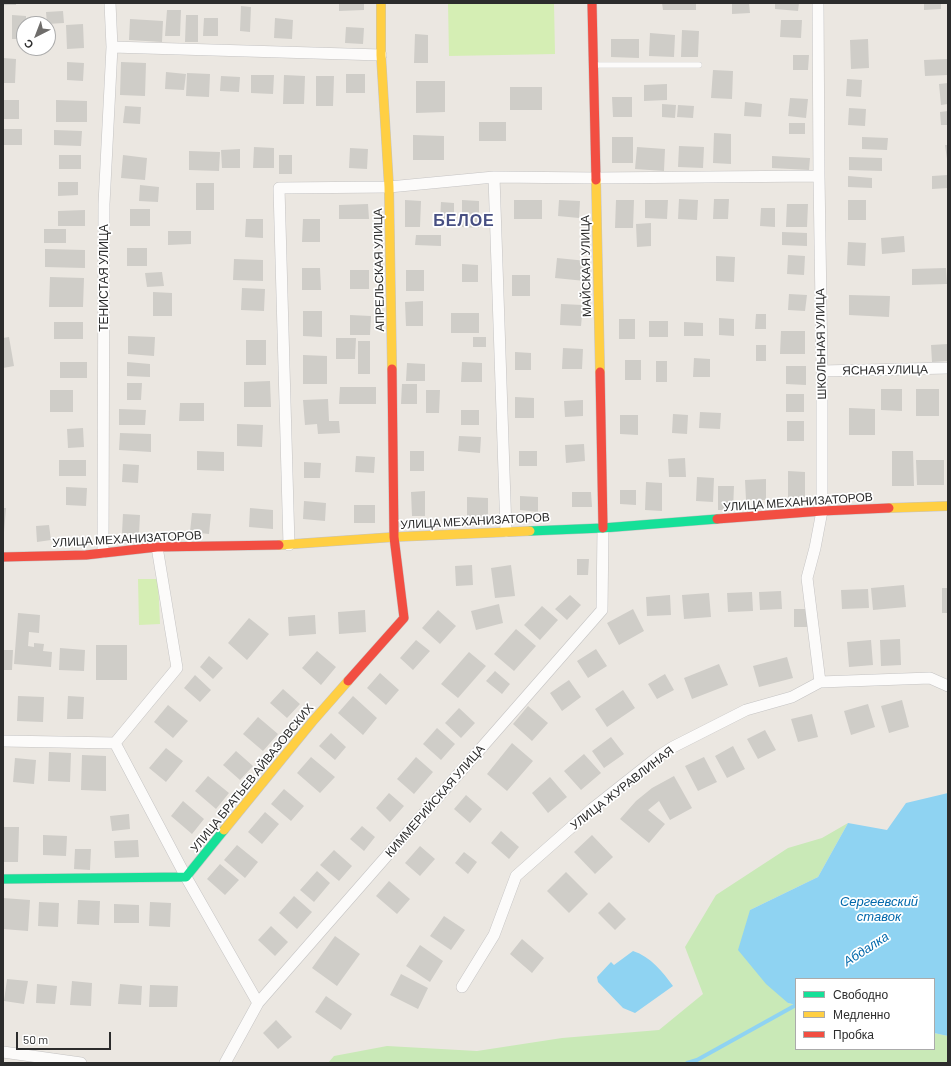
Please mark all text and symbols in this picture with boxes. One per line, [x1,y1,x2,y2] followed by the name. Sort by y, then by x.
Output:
[16,16,56,56] north arrow
[21,37,36,52] text: С
[371,208,387,332] street label: АПРЕЛЬСКАЯ УЛИЦА
[433,211,495,231] district label: БЕЛОЕ
[578,215,594,317] street label: МАЙСКАЯ УЛИЦА
[97,224,111,332] street label: ТЕНИСТАЯ УЛИЦА
[813,288,829,400] street label: ШКОЛЬНАЯ УЛИЦА
[842,362,928,378] street label: ЯСНАЯ УЛИЦА
[723,490,873,514] street label: УЛИЦА МЕХАНИЗАТОРОВ
[400,510,550,532] street label: УЛИЦА МЕХАНИЗАТОРОВ
[52,528,202,550] street label: УЛИЦА МЕХАНИЗАТОРОВ
[187,701,317,855] street label: УЛИЦА БРАТЬЕВ АЙВАЗОВСКИХ
[382,742,488,860] street label: КИММЕРИЙСКАЯ УЛИЦА
[568,743,676,833] street label: УЛИЦА ЖУРАВЛИНАЯ
[840,894,918,925] water label: Сергеевский ставок
[840,929,892,969] water label: Абдалка
[795,978,935,1050] legend
[833,987,888,1001] text: Свободно
[833,1007,890,1021] text: Медленно
[18,1024,113,1050] scale bar
[833,1027,874,1041] text: Пробка
[23,1032,48,1046] text: 50 m

